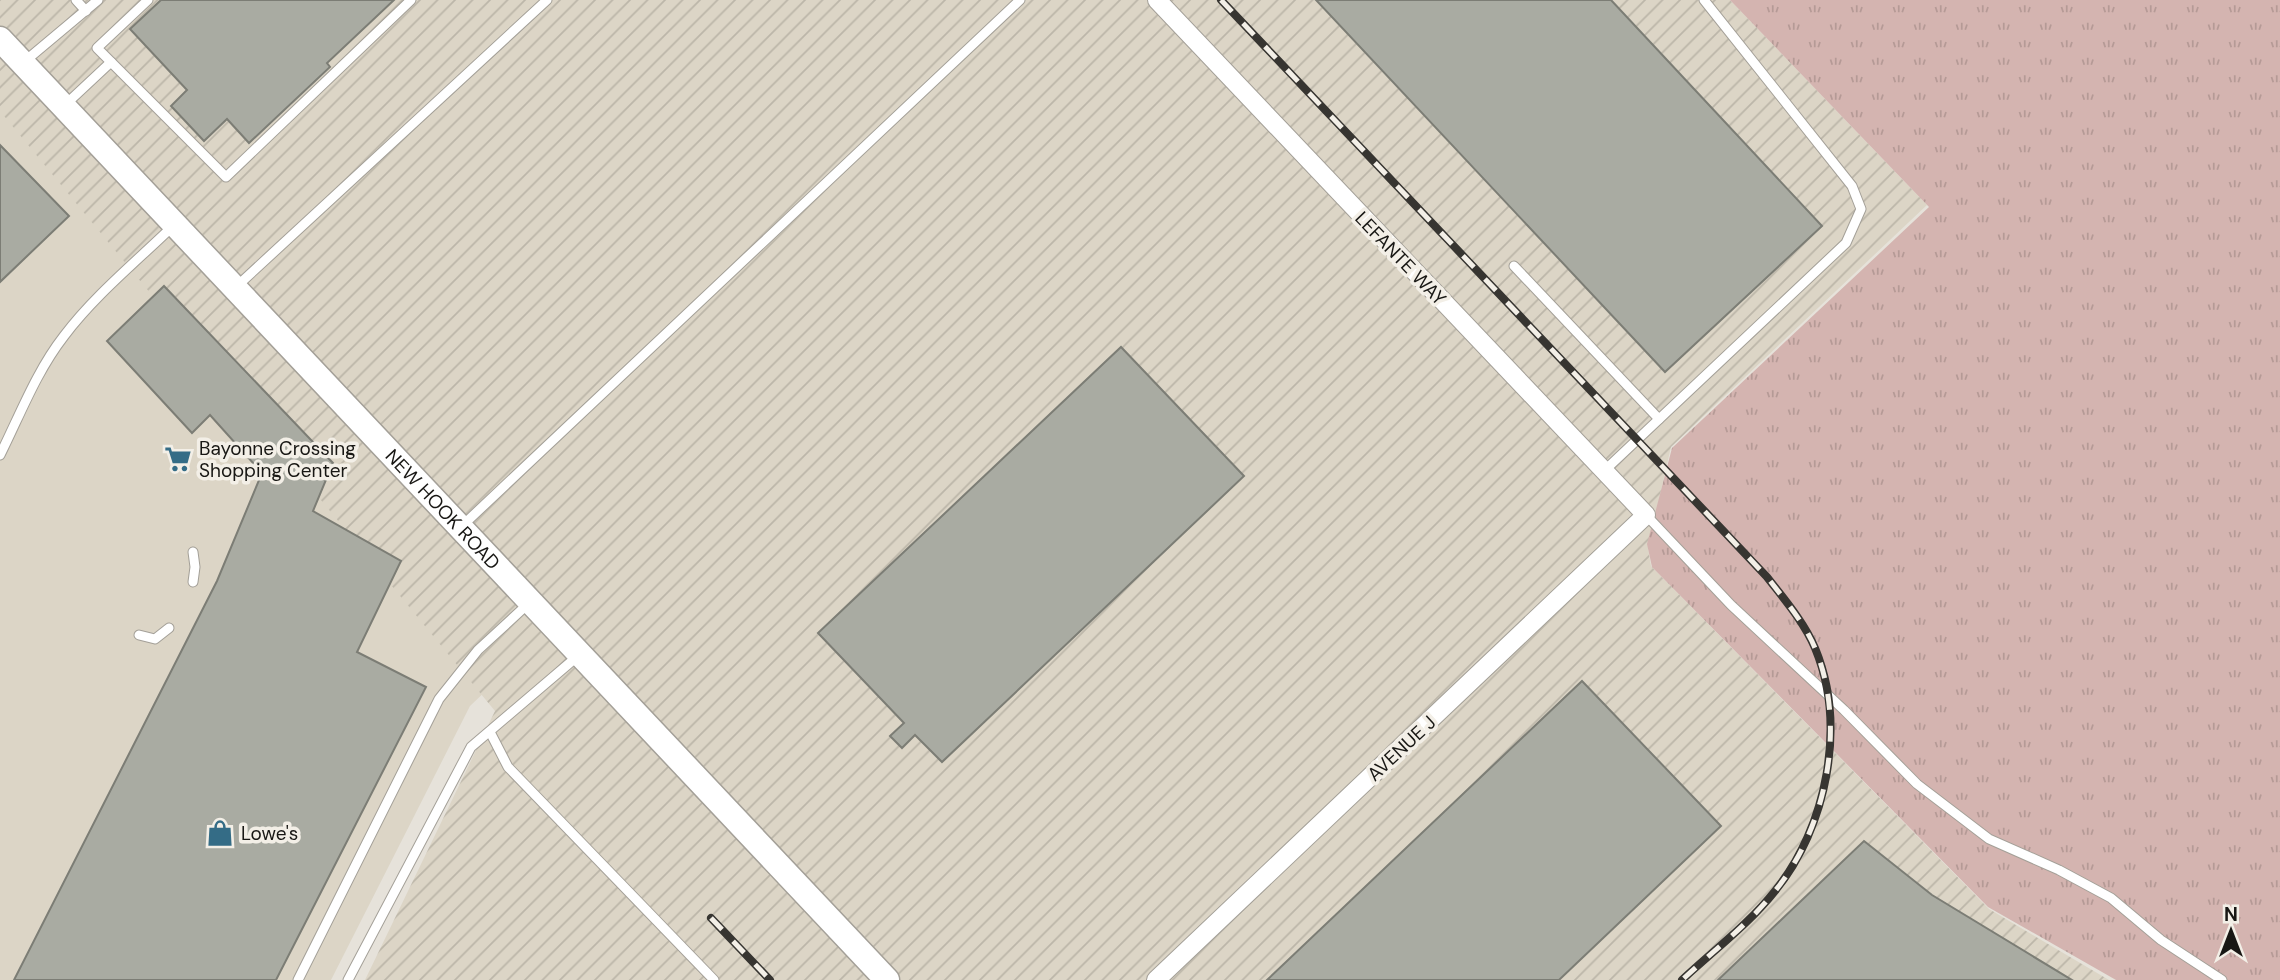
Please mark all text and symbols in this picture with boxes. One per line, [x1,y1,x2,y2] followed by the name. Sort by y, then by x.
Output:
[1350,206,1452,311] street label: LEFANTE WAY
[199,436,356,483] place label: Bayonne Crossing Shopping Center
[163,444,193,474] supermarket icon: Bayonne Crossing Shopping Center
[380,444,506,575] street label: NEW HOOK ROAD
[1362,710,1441,787] street label: AVENUE J
[205,818,235,848] shop icon: Lowe's
[241,821,298,846] place label: Lowe's
[2196,896,2266,966] north arrow
[2224,902,2238,927] text: N

